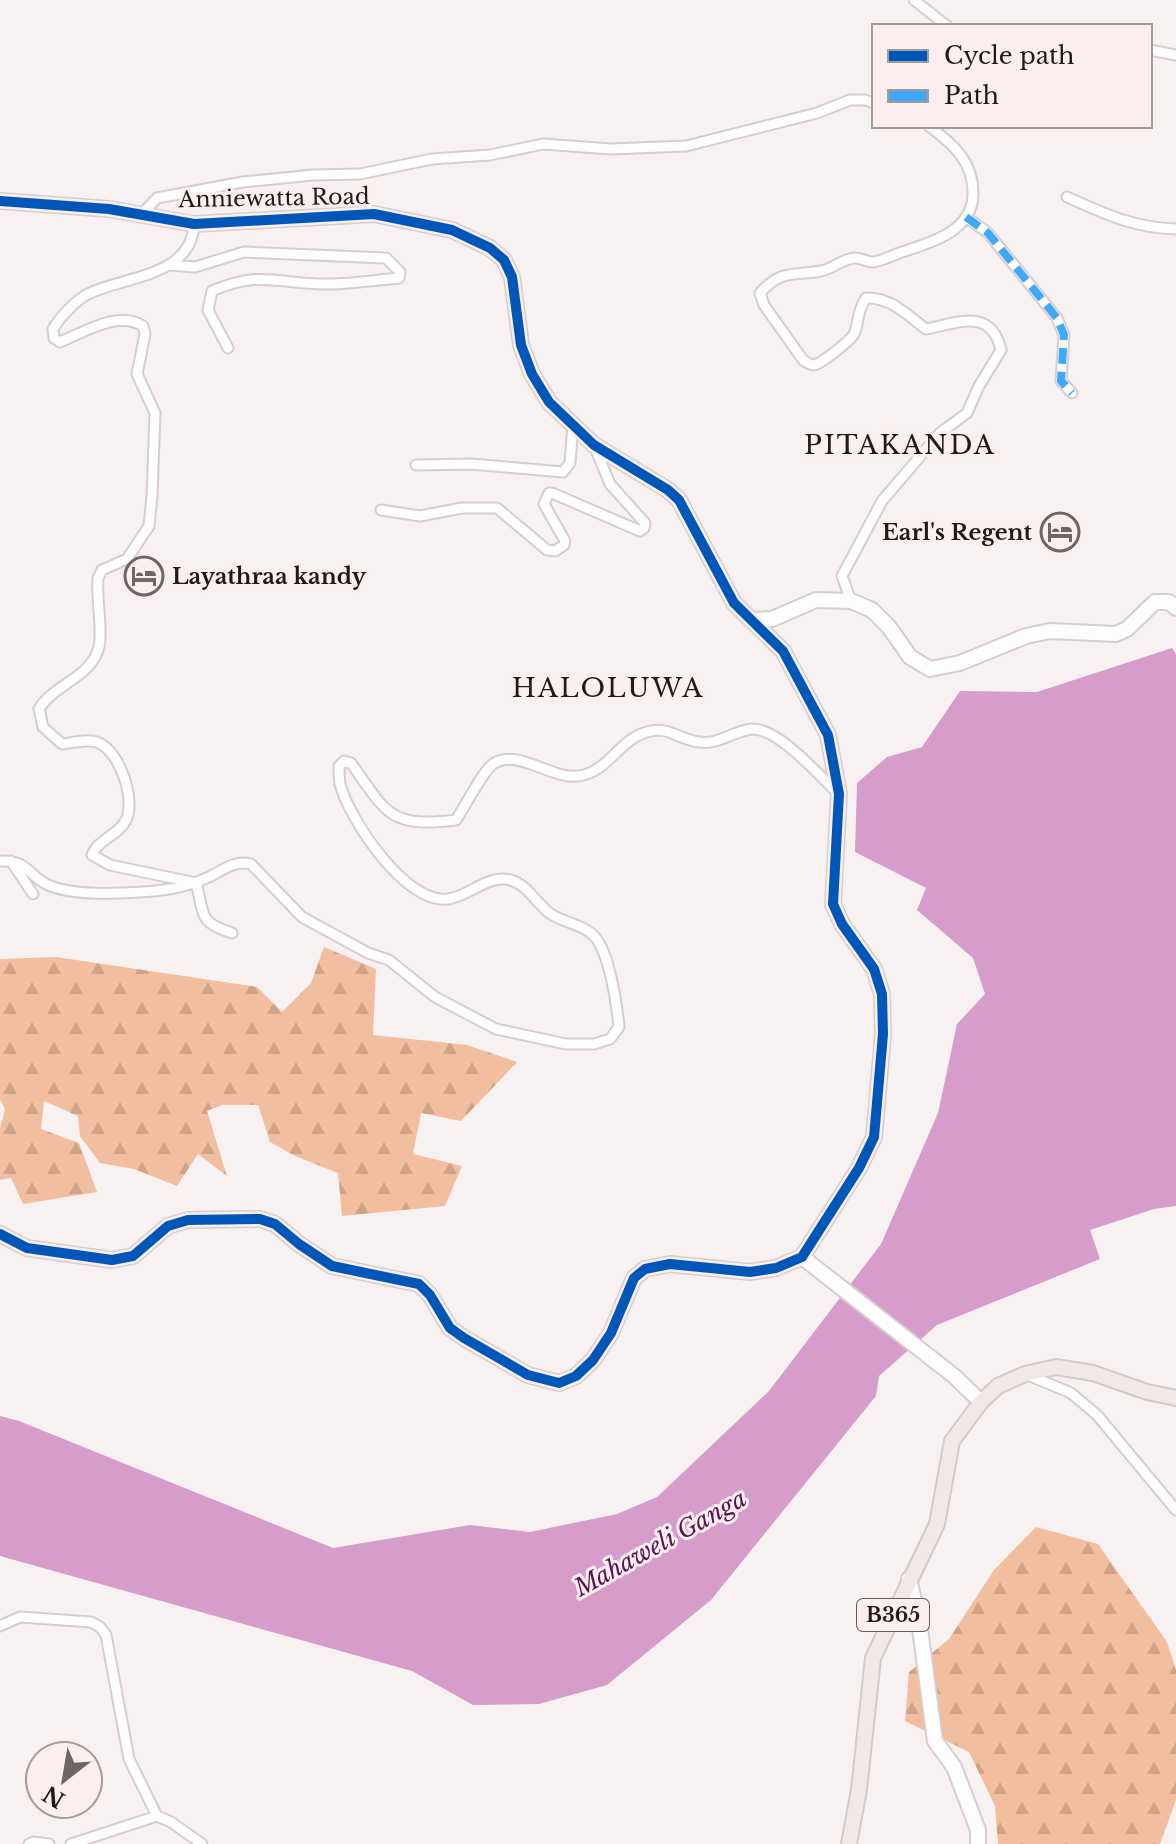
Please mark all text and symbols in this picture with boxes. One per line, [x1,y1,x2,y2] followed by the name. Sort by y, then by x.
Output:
[872,24,1152,128] legend
[944,41,1075,70] text: Cycle path
[944,81,999,110] text: Path
[177,183,370,213] street label: Anniewatta Road
[804,429,996,461] district label: PITAKANDA
[1039,511,1081,553] hotel icon: Earl's Regent
[882,519,1033,546] place label: Earl's Regent
[123,555,165,597] hotel icon: Layathraa kandy
[172,563,367,590] place label: Layathraa kandy
[512,672,704,704] district label: HALOLUWA
[568,1484,751,1603] water label: Mahaweli Ganga
[857,1599,929,1631] road number: B365
[24,1740,104,1820] north arrow
[38,1780,70,1814] text: N

